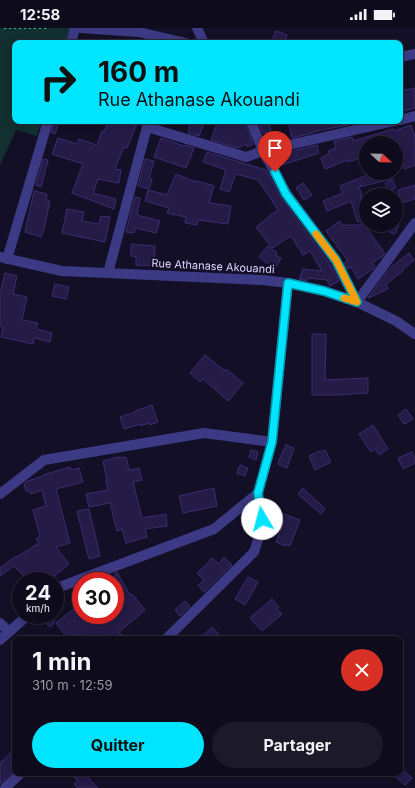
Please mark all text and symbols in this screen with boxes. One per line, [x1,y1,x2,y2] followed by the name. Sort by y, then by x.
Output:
[20,5,60,24] text: 12:58
[98,55,179,89] text: 160 m
[32,56,84,108] icon: right
[98,89,300,110] text: Rue Athanase Akouandi
[258,131,292,172] pin
[359,136,403,180] north arrow
[359,136,403,232] map controls
[264,137,286,159] icon: arrive
[359,188,403,232] button: layers
[151,256,275,276] street label: Rue Athanase Akouandi
[241,498,283,540] position arrow
[72,572,124,624] speed limit sign: 30
[25,581,51,605] text: 24
[26,602,50,614] text: km/h
[32,647,91,676] text: 1 min
[341,649,383,691] button: close
[32,677,113,693] text: 310 m · 12:59
[32,722,204,768] button: Quitter
[212,722,383,768] button: Partager

